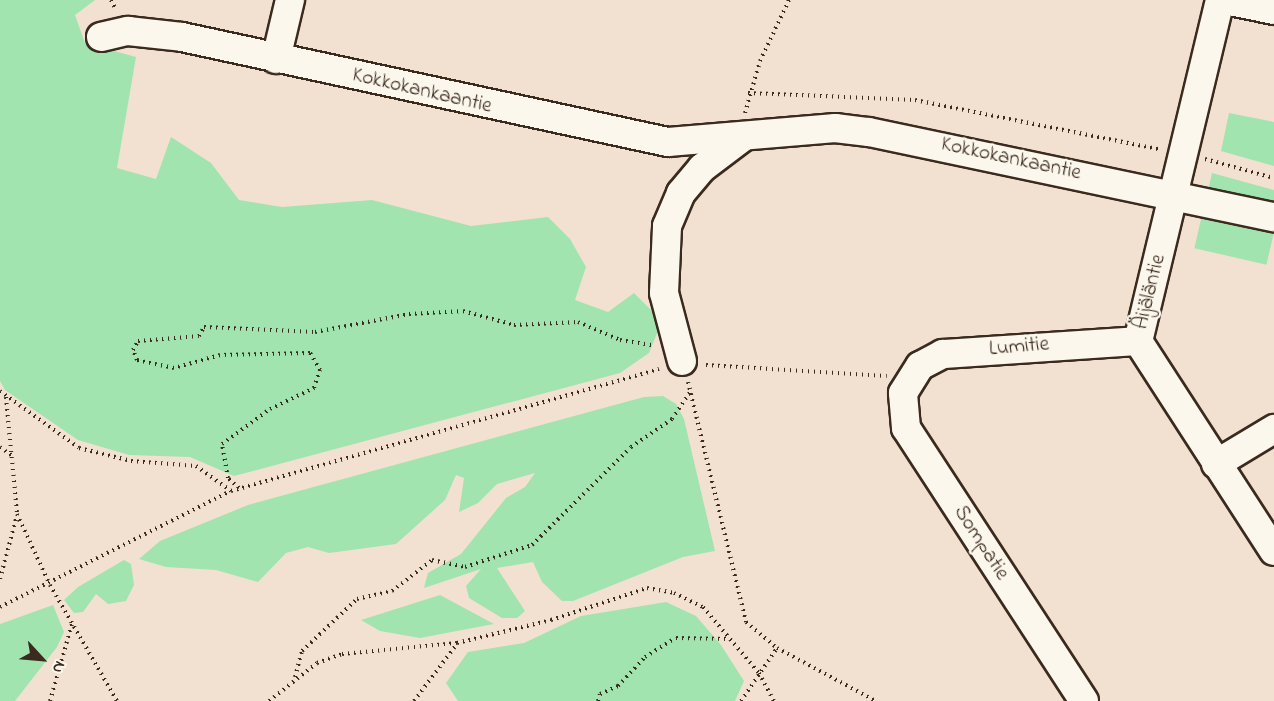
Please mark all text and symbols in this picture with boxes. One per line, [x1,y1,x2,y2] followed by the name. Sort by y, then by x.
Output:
[350,63,494,119] street label: Kokkokankaantie
[939,132,1083,186] street label: Kokkokankaantie
[1129,252,1171,332] street label: Äijäläntie
[988,332,1050,362] street label: Lumitie
[948,501,1014,585] street label: Sompatie
[12,629,72,689] north arrow
[45,657,71,677] text: N

